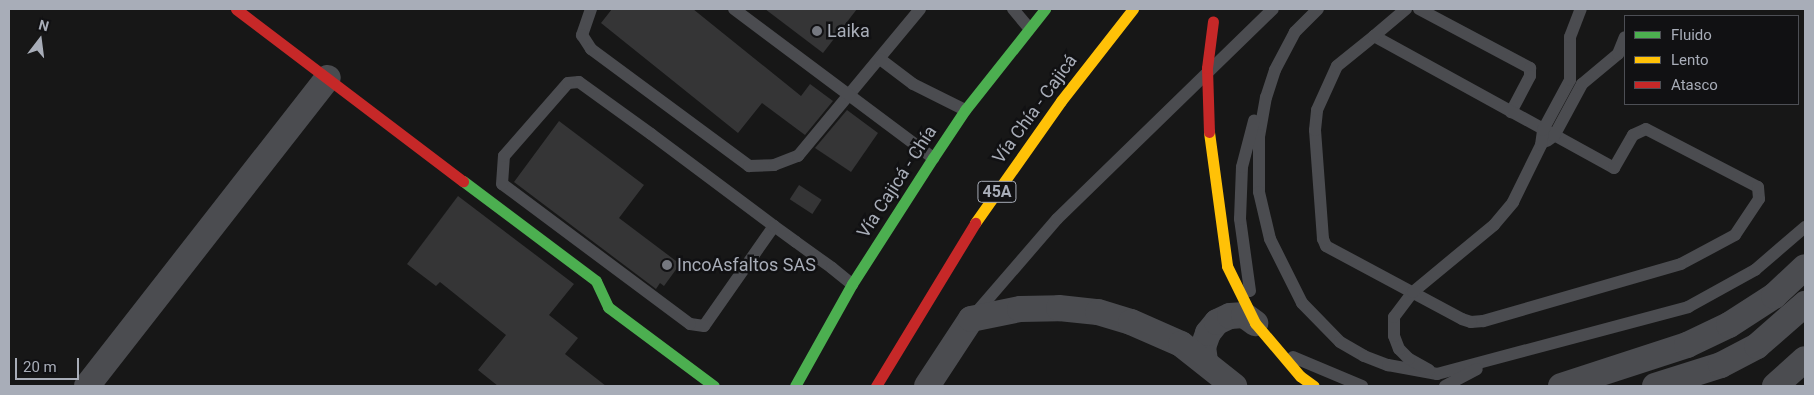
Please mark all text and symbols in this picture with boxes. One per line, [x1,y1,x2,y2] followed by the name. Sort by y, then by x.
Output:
[15,15,65,65] north arrow
[1624,15,1799,105] legend
[37,17,51,35] text: N
[827,20,870,42] place label: Laika
[811,25,823,37] marker: Laika
[1671,26,1712,44] text: Fluido
[988,50,1082,168] street label: Vía Chía - Cajicá
[1671,51,1709,69] text: Lento
[1671,76,1718,94] text: Atasco
[853,122,941,242] street label: Vía Cajicá - Chía
[977,178,1017,206] road number: 45A
[677,254,816,276] place label: IncoAsfaltos SAS
[661,259,673,271] marker: IncoAsfaltos SAS
[18,348,81,380] scale bar
[23,358,57,376] text: 20 m

